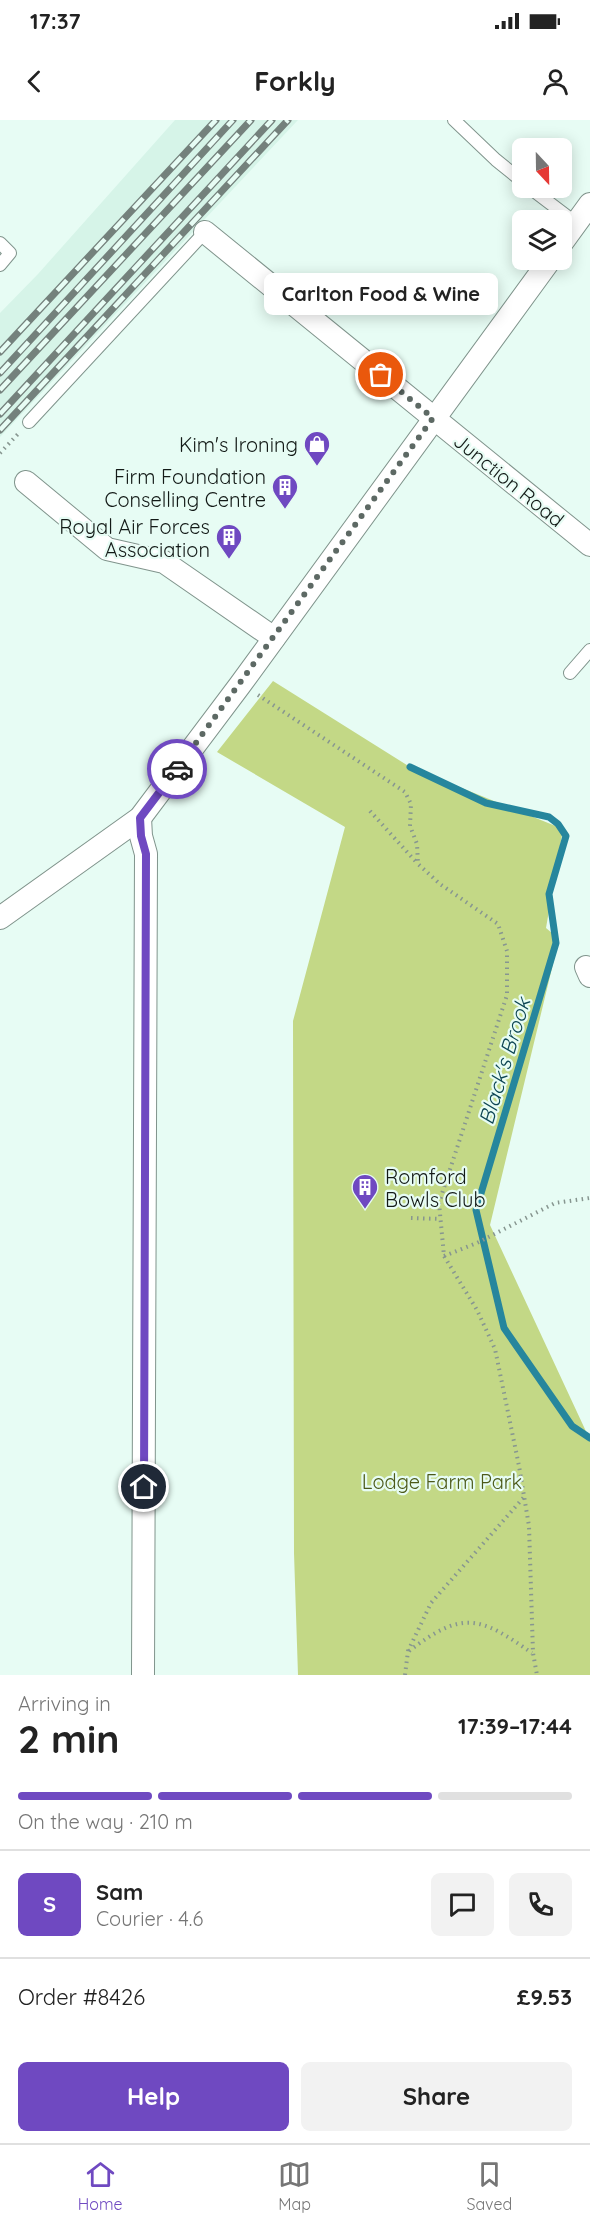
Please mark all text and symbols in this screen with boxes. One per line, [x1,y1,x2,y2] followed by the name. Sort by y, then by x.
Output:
[30,7,81,35] text: 17:37
[254,64,336,98] text: Forkly
[18,65,51,98] icon: back
[539,65,572,98] icon: person
[512,138,572,198] north arrow
[512,138,572,270] map controls
[512,210,572,270] button: layers
[264,273,498,315] callout: Carlton Food & Wine
[282,281,480,306] text: Carlton Food & Wine
[355,349,406,400] pin
[364,358,397,391] icon: bag
[449,428,569,532] street label: Junction Road
[302,429,332,467] shop icon: Kim's Ironing
[179,432,298,457] place label: Kim's Ironing
[104,464,266,512] place label: Firm Foundation Conselling Centre
[270,472,300,510] building icon: Firm Foundation Conselling Centre
[59,514,210,562] place label: Royal Air Forces Association
[214,522,244,560] building icon: Royal Air Forces Association
[147,739,207,799] courier
[161,753,194,786] icon: car
[472,993,536,1127] water label: Black's Brook
[385,1164,486,1212] place label: Romford Bowls Club
[350,1172,380,1210] building icon: Romford Bowls Club
[118,1461,169,1512] pin
[362,1469,522,1494] park label: Lodge Farm Park
[127,1470,160,1503] icon: home
[18,1691,111,1716] text: Arriving in
[458,1712,572,1740] text: 17:39–17:44
[18,1714,120,1763] text: 2 min
[18,1809,193,1834] text: On the way · 210 m
[431,1873,494,1936] button: chat
[509,1873,572,1936] button: phone
[96,1878,143,1906] text: Sam
[43,1890,56,1918] text: S
[96,1906,203,1931] text: Courier · 4.6
[18,1983,145,2011] text: Order #8426
[517,1983,572,2011] text: £9.53
[18,2062,289,2131] button: Help
[301,2062,572,2131] button: Share
[78,2158,123,2214] tab: Home
[278,2158,311,2214] tab: Map
[467,2158,512,2214] tab: Saved

